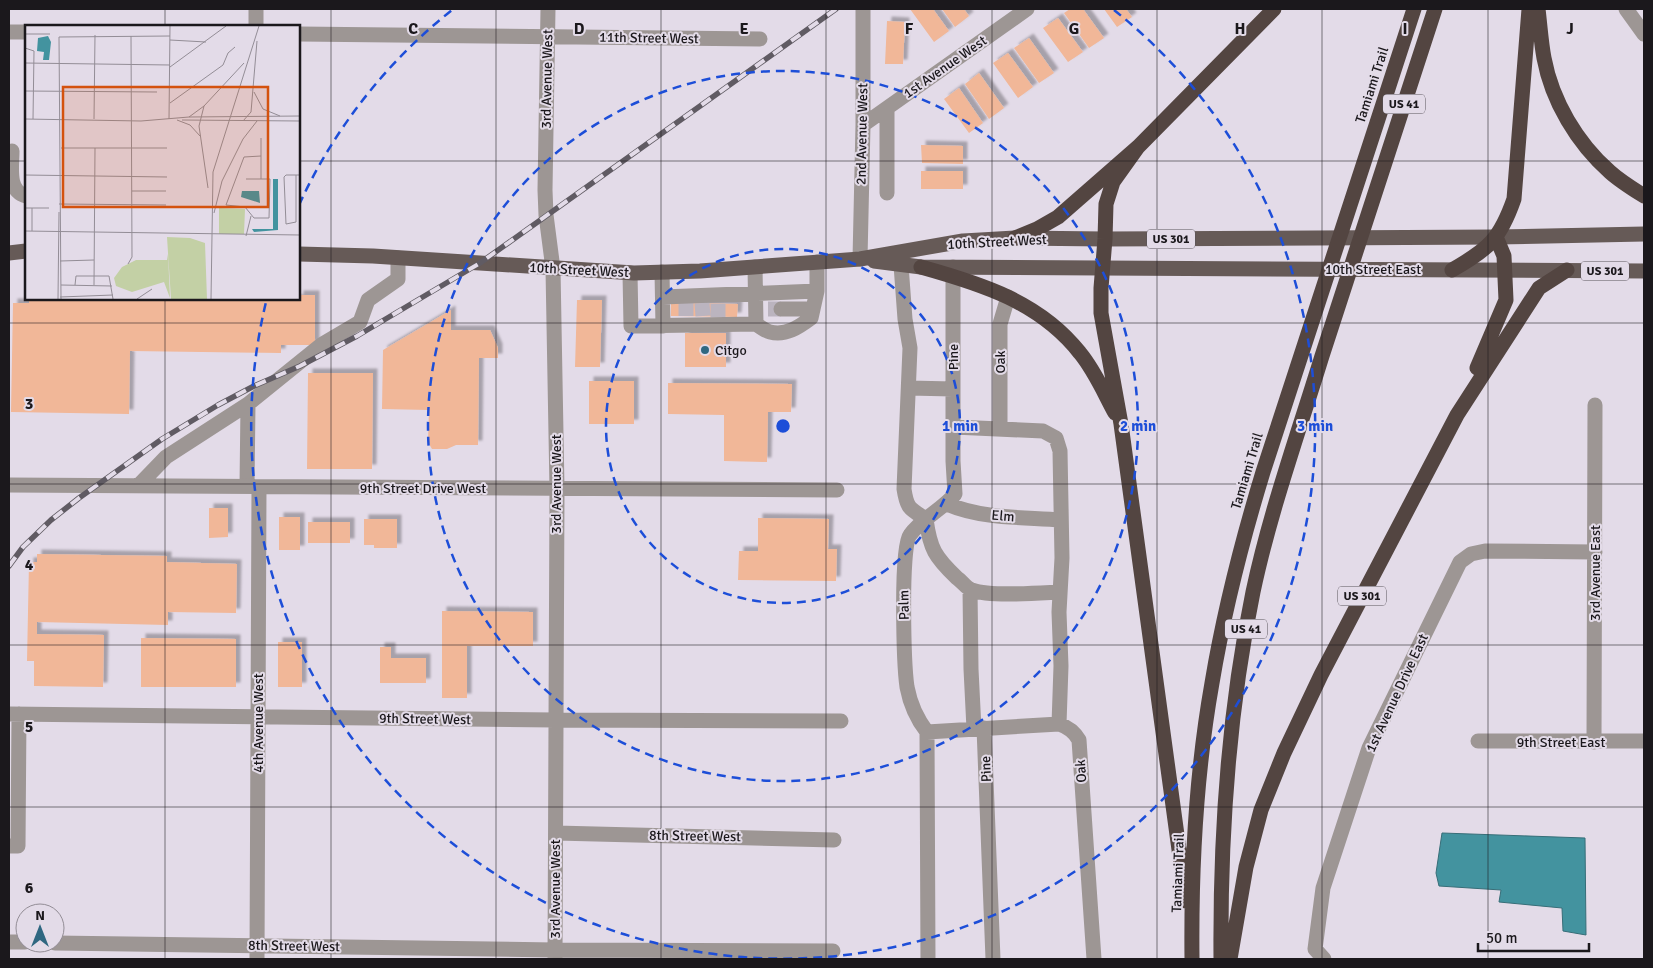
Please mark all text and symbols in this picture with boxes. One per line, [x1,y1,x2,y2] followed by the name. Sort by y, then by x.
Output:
[408,19,418,39] text: C
[574,19,585,39] text: D
[739,19,749,39] text: E
[905,19,914,39] text: F
[1069,19,1079,39] text: G
[1235,19,1245,39] text: H
[1402,19,1408,39] text: I
[1566,19,1574,39] text: J
[25,25,300,300] inset map
[538,29,556,129] street label: 3rd Avenue West
[599,29,699,47] street label: 11th Street West
[900,32,990,102] street label: 1st Avenue West
[1352,45,1392,125] street label: Tamiami Trail
[853,83,871,185] street label: 2nd Avenue West
[1383,95,1425,114] road number: US 41
[1147,230,1195,248] road number: US 301
[947,231,1047,253] street label: 10th Street West
[529,259,629,281] street label: 10th Street West
[1325,261,1421,278] street label: 10th Street East
[1581,262,1629,280] road number: US 301
[715,342,747,359] place label: Citgo
[699,344,711,356] marker: Citgo
[945,344,962,370] street label: Pine
[992,350,1009,374] street label: Oak
[25,394,33,414] text: 3
[774,417,792,435] centre of rings
[942,417,978,435] text: 1 min
[1120,417,1156,435] text: 2 min
[1297,417,1333,435] text: 3 min
[1227,431,1267,511] street label: Tamiami Trail
[548,434,565,534] street label: 3rd Avenue West
[360,480,486,497] street label: 9th Street Drive West
[991,507,1015,525] street label: Elm
[1587,525,1604,621] street label: 3rd Avenue East
[25,555,34,575] text: 4
[1338,586,1386,606] road number: US 301
[895,590,913,620] street label: Palm
[1225,620,1267,638] road number: US 41
[1362,631,1432,755] street label: 1st Avenue Drive East
[250,673,267,773] street label: 4th Avenue West
[379,710,471,728] street label: 9th Street West
[25,717,33,737] text: 5
[1517,734,1605,751] street label: 9th Street East
[977,756,995,782] street label: Pine
[1072,759,1090,783] street label: Oak
[649,827,741,845] street label: 8th Street West
[1168,833,1188,913] street label: Tamiami Trail
[547,839,564,939] street label: 3rd Avenue West
[25,878,34,898] text: 6
[15,903,65,953] north arrow
[35,907,45,924] text: N
[1478,920,1589,952] scale bar
[1486,929,1517,947] text: 50 m
[248,937,340,955] street label: 8th Street West

